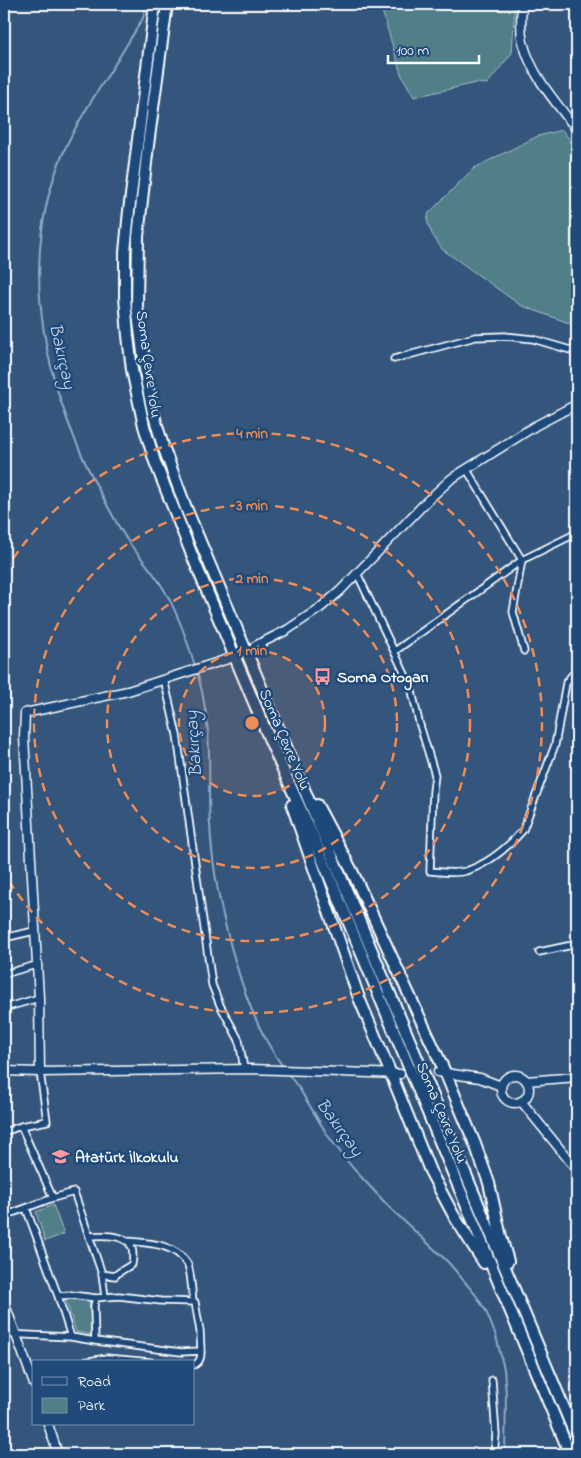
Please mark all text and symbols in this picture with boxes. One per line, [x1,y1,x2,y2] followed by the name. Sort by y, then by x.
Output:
[388,32,480,64] scale bar
[396,40,429,62] text: 100 m
[129,309,167,420] street label: Soma Çevre Yolu
[41,321,81,393] water label: Bakırçay
[235,423,268,445] text: 4 min
[235,495,268,517] text: 3 min
[235,568,269,590] text: 2 min
[237,640,268,662] text: 1 min
[313,666,333,686] bus stop icon: Soma Otogarı
[337,666,429,691] place label: Soma Otogarı
[252,685,316,794] street label: Soma Çevre Yolu
[180,709,210,778] water label: Bakırçay
[243,714,261,732] centre of rings
[409,1058,473,1167] street label: Soma Çevre Yolu
[308,1094,369,1163] water label: Bakırçay
[51,1146,71,1166] school or university icon: Atatürk İlkokulu
[75,1146,179,1170] place label: Atatürk İlkokulu
[32,1360,195,1426] legend
[78,1371,111,1393] text: Road
[78,1395,106,1417] text: Park

